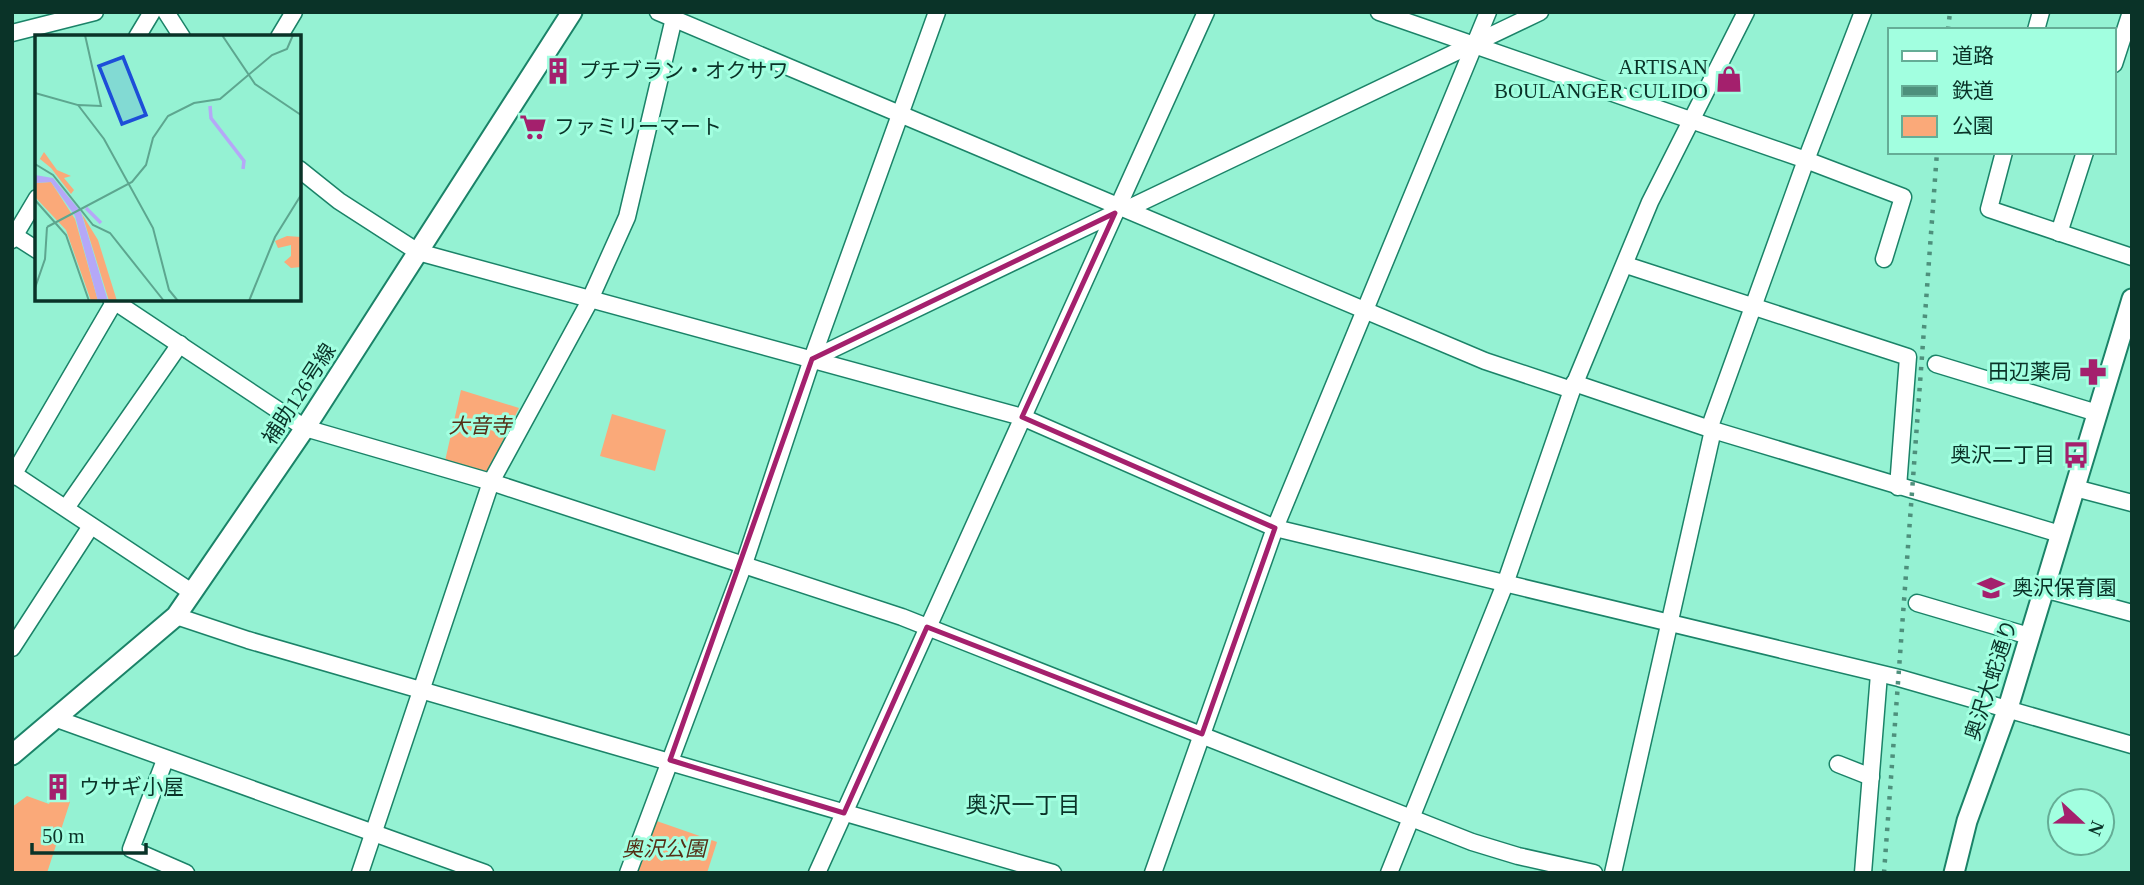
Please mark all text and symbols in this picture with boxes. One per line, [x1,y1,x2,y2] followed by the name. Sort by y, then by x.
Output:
[1888,28,2116,154] legend
[35,35,301,301] inset map
[1952,44,1994,68] text: 道路
[1494,55,1708,103] place label: ARTISAN BOULANGER CULIDO
[543,56,573,86] building icon: プチブラン・オクサワ
[579,59,789,83] place label: プチブラン・オクサワ
[1714,64,1744,94] shop icon: ARTISAN BOULANGER CULIDO
[1952,79,1994,103] text: 鉄道
[518,112,548,142] supermarket icon: ファミリーマート
[1952,114,1994,138] text: 公園
[554,115,722,139] place label: ファミリーマート
[257,339,341,449] street label: 補助126号線
[2078,357,2108,387] pharmacy icon: 田辺薬局
[1988,360,2072,384] place label: 田辺薬局
[449,414,513,438] park label: 大音寺
[2061,440,2091,470] bus stop icon: 奥沢二丁目
[1950,443,2055,467] place label: 奥沢二丁目
[1976,573,2006,603] school or university icon: 奥沢保育園
[2012,576,2117,600] place label: 奥沢保育園
[1960,616,2022,744] street label: 奥沢大蛇通り
[43,772,73,802] building icon: ウサギ小屋
[79,775,184,799] place label: ウサギ小屋
[2046,787,2116,857] north arrow
[966,793,1081,818] district label: 奥沢一丁目
[32,812,145,856] scale bar
[2084,818,2109,839] text: N
[42,824,85,848] text: 50 m
[622,837,709,861] park label: 奥沢公園

